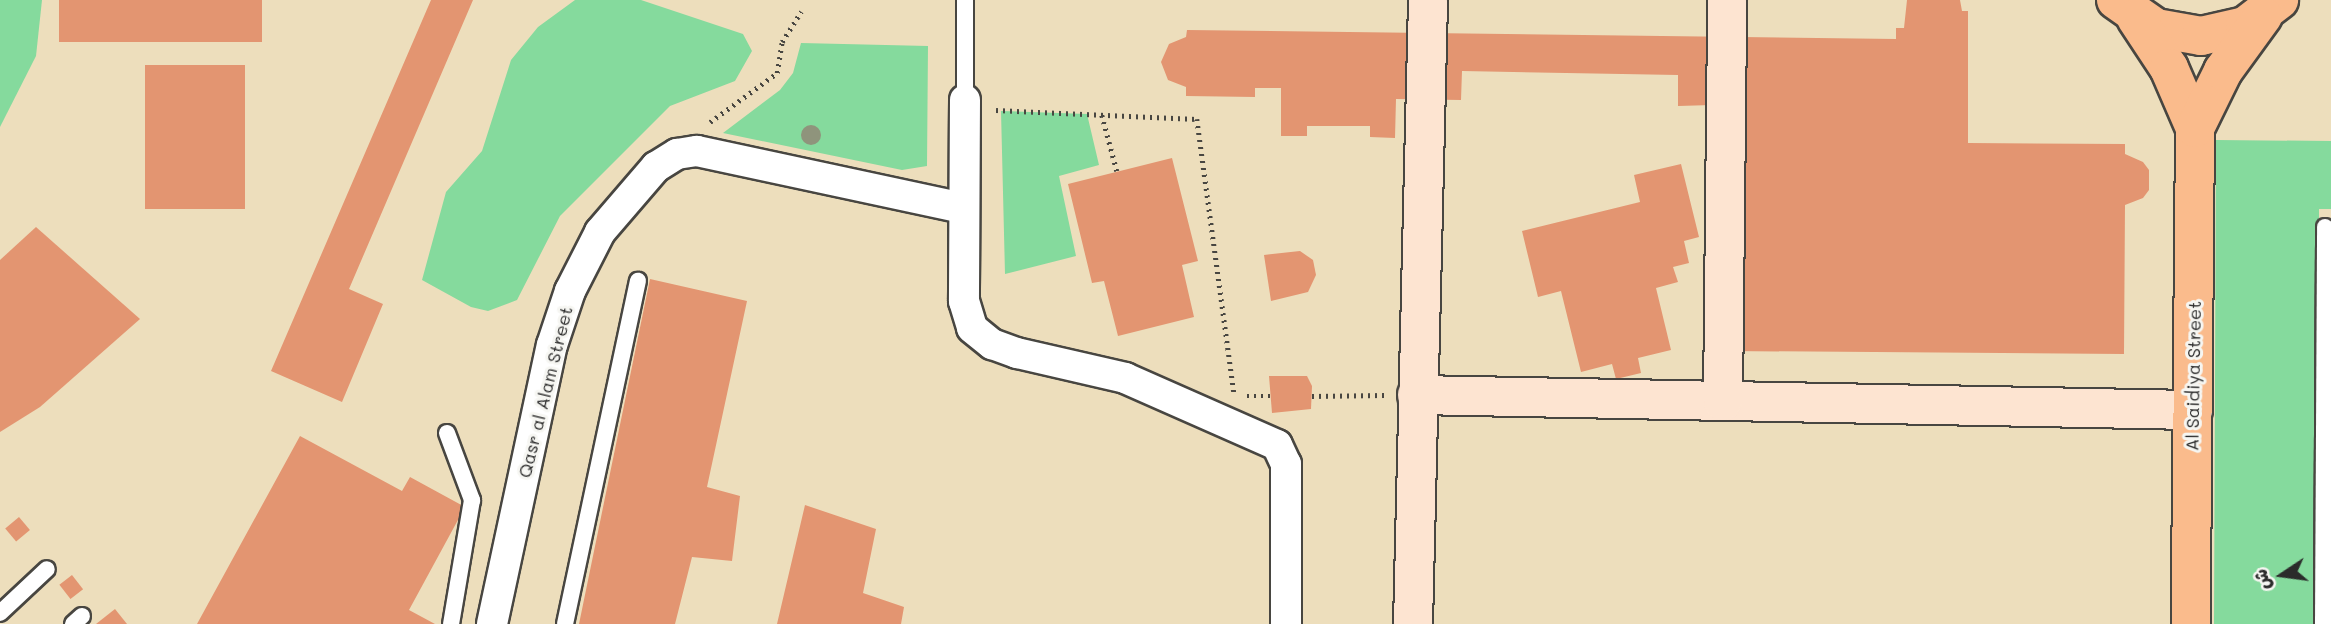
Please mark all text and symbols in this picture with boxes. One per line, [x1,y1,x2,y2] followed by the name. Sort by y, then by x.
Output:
[2181,301,2205,451] street label: Al Saidiya Street
[513,304,577,480] street label: Qasr al Alam Street
[2247,540,2317,610] north arrow
[2247,567,2276,593] text: ش

